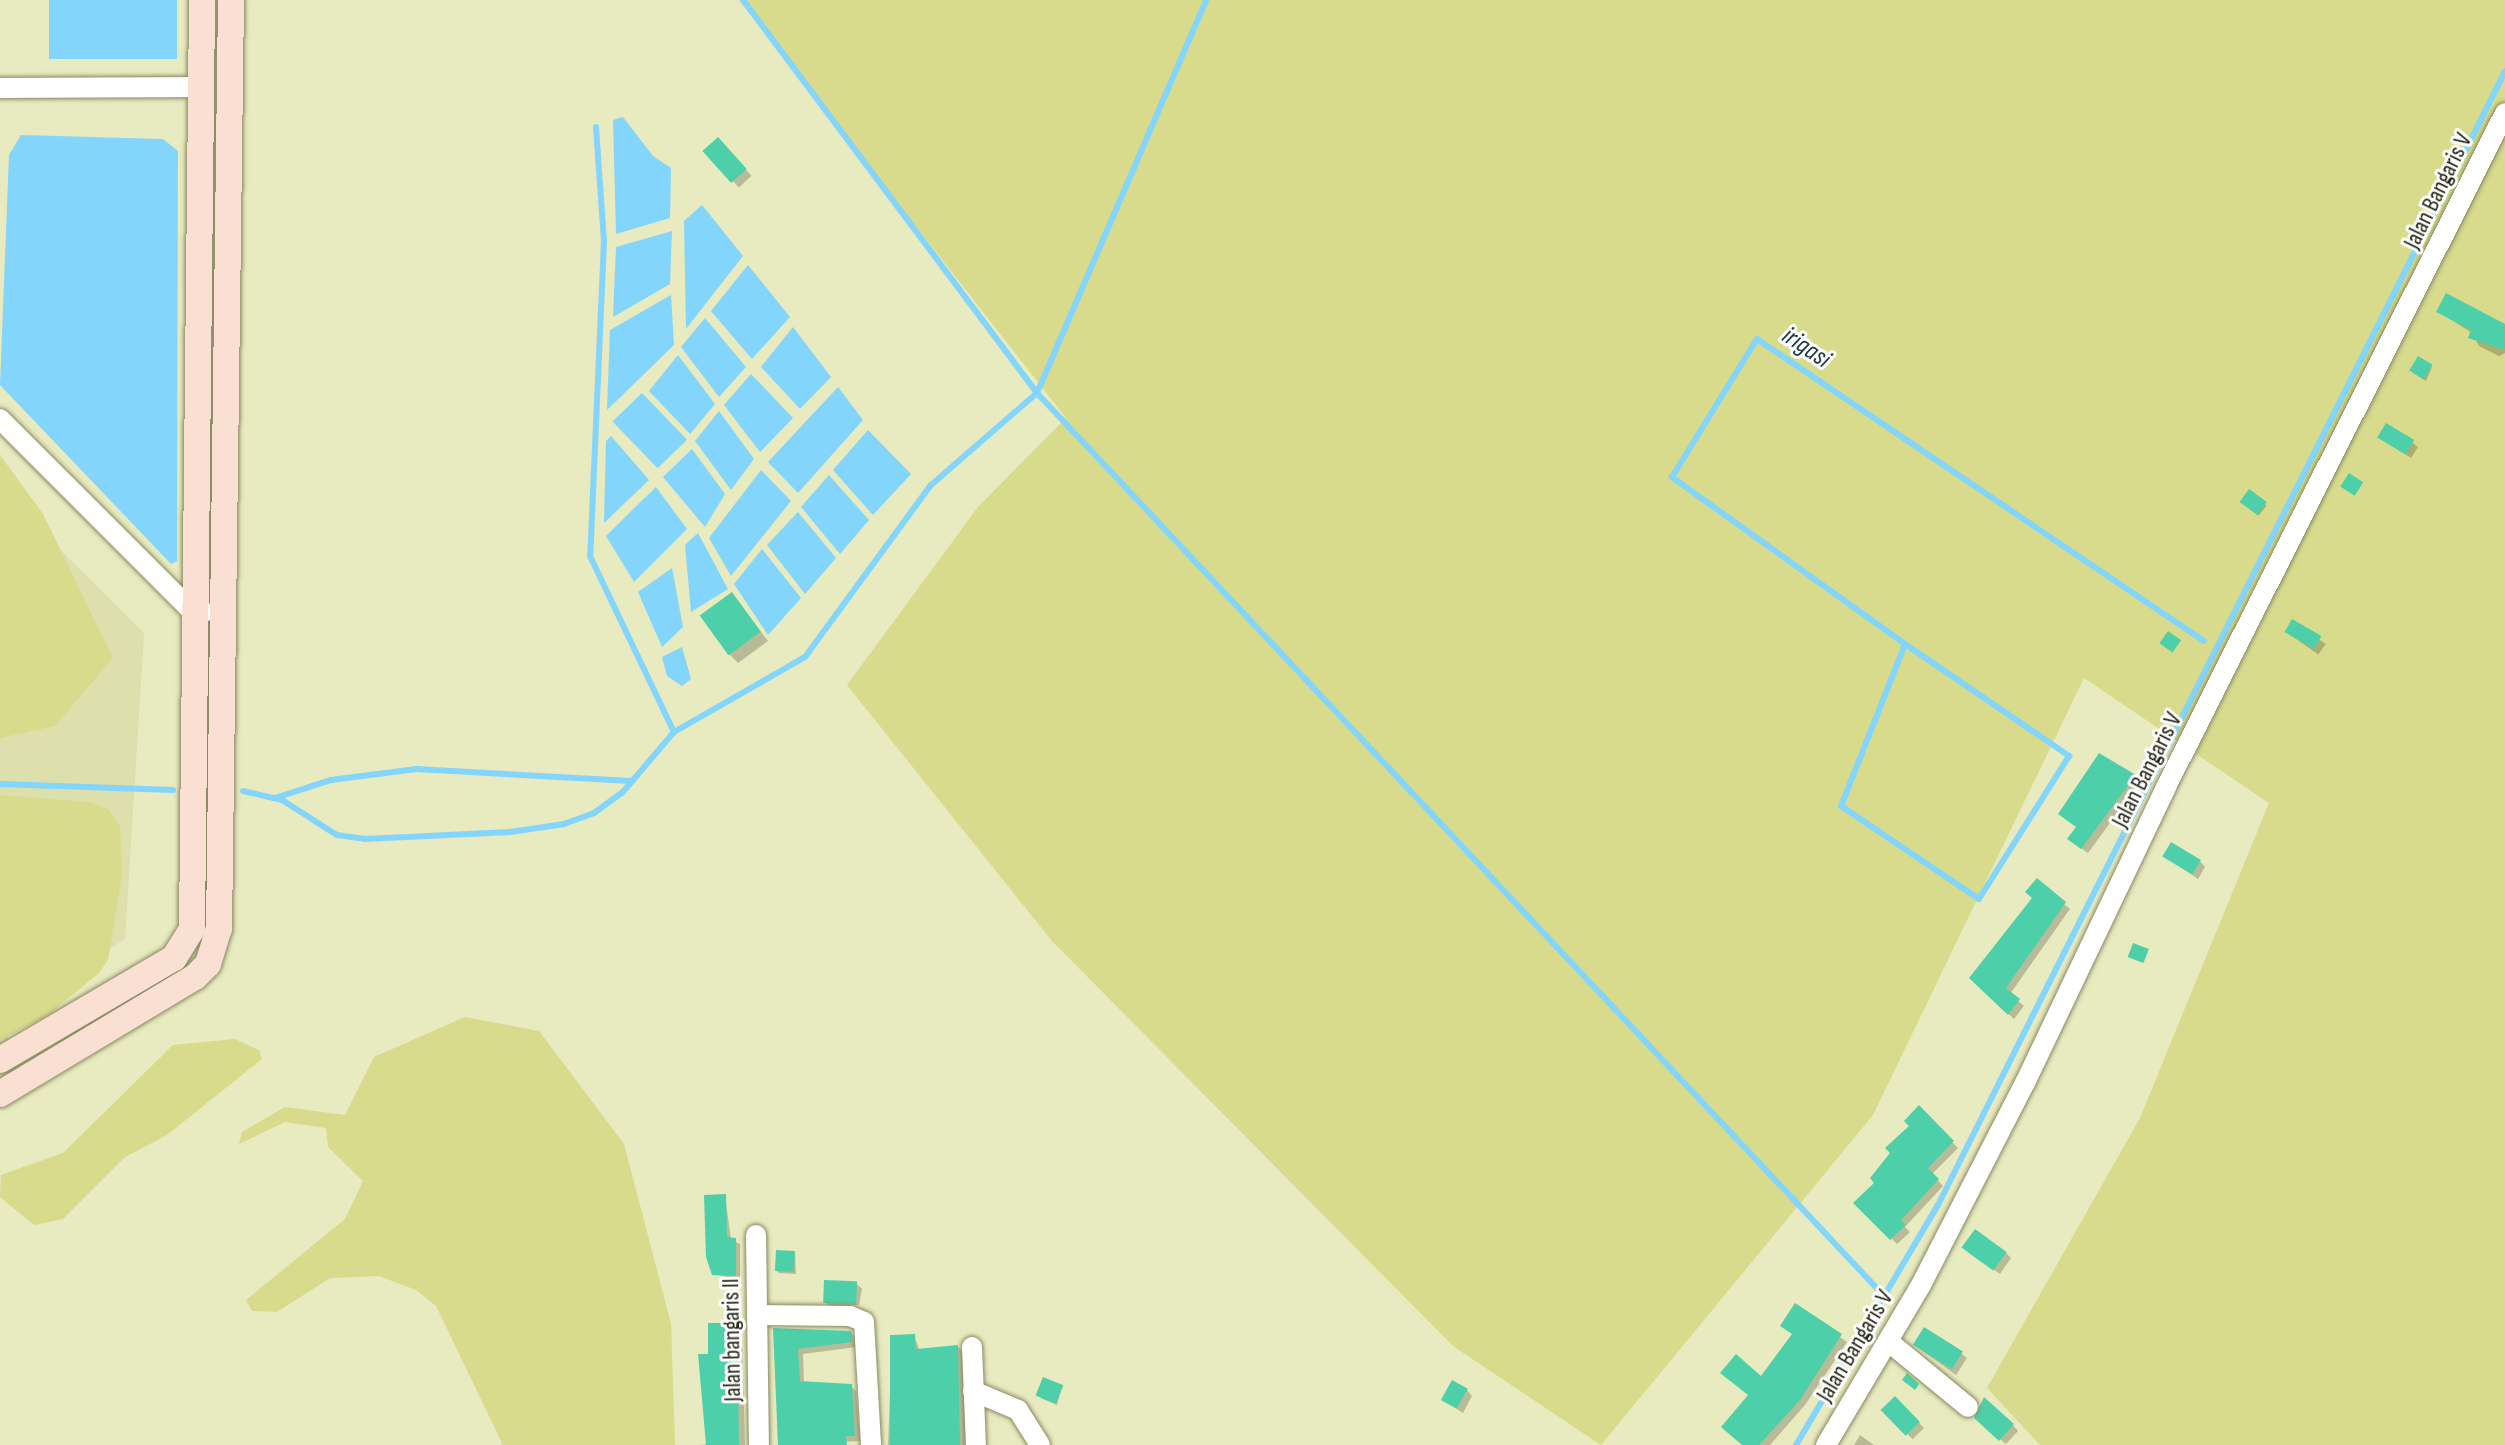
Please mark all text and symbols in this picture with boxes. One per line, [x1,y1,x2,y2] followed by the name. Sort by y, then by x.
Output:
[2398,128,2478,254] street label: Jalan Bangaris V
[1776,321,1836,375] water label: irigasi
[2106,708,2188,832] street label: Jalan Bangaris V
[717,1278,747,1402] street label: Jalan bangaris II
[1810,1285,1900,1407] street label: Jalan Bangaris V

